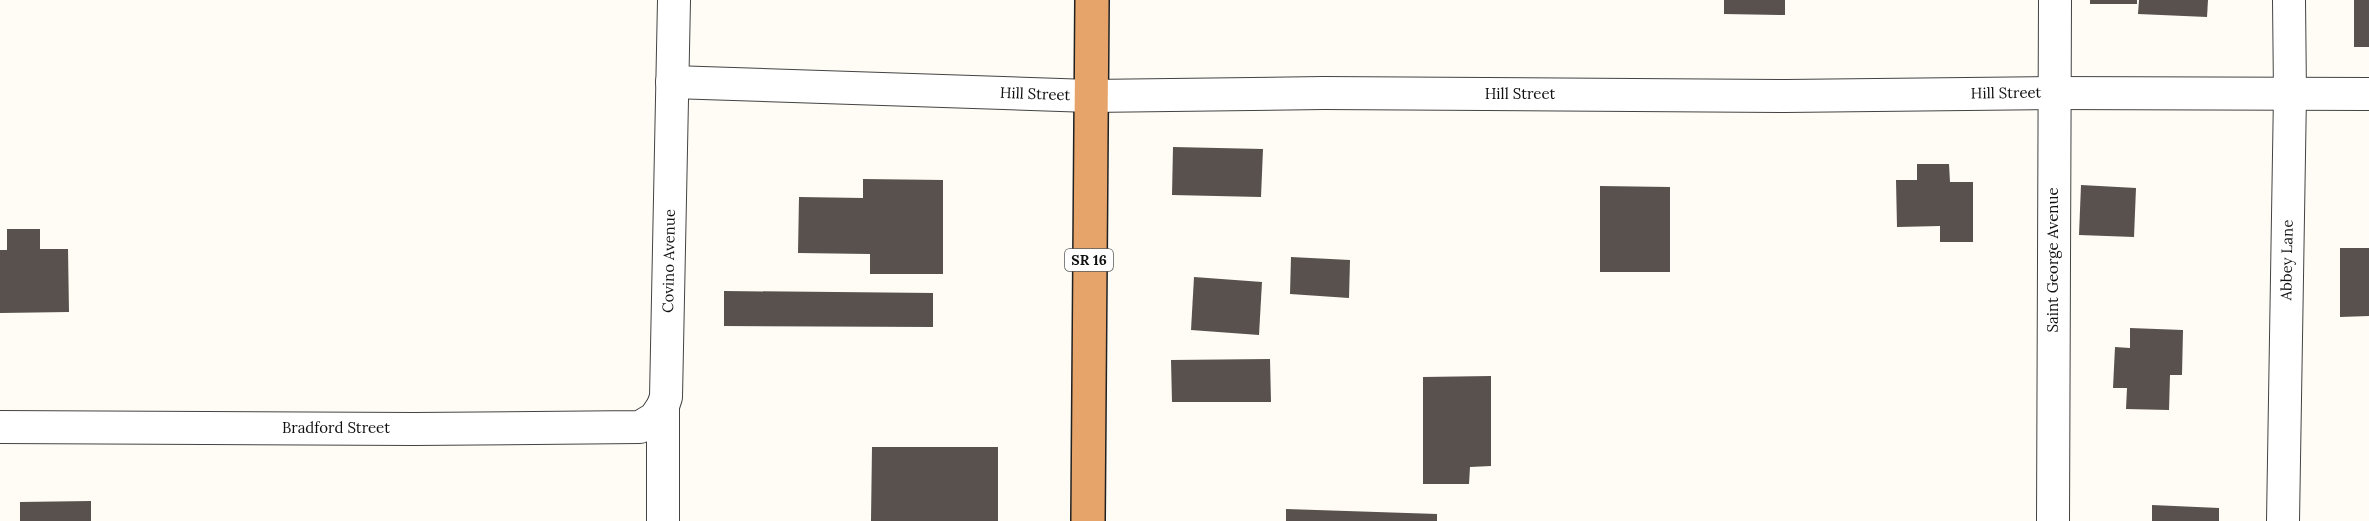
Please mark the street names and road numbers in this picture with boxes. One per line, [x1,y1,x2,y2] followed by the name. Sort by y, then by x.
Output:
[1971,82,2042,103] street label: Hill Street
[999,83,1071,104] street label: Hill Street
[1485,84,1555,103] street label: Hill Street
[2043,187,2062,333] street label: Saint George Avenue
[658,209,679,313] street label: Covino Avenue
[2276,219,2297,302] street label: Abbey Lane
[1065,249,1113,271] road number: SR 16
[282,418,390,437] street label: Bradford Street

